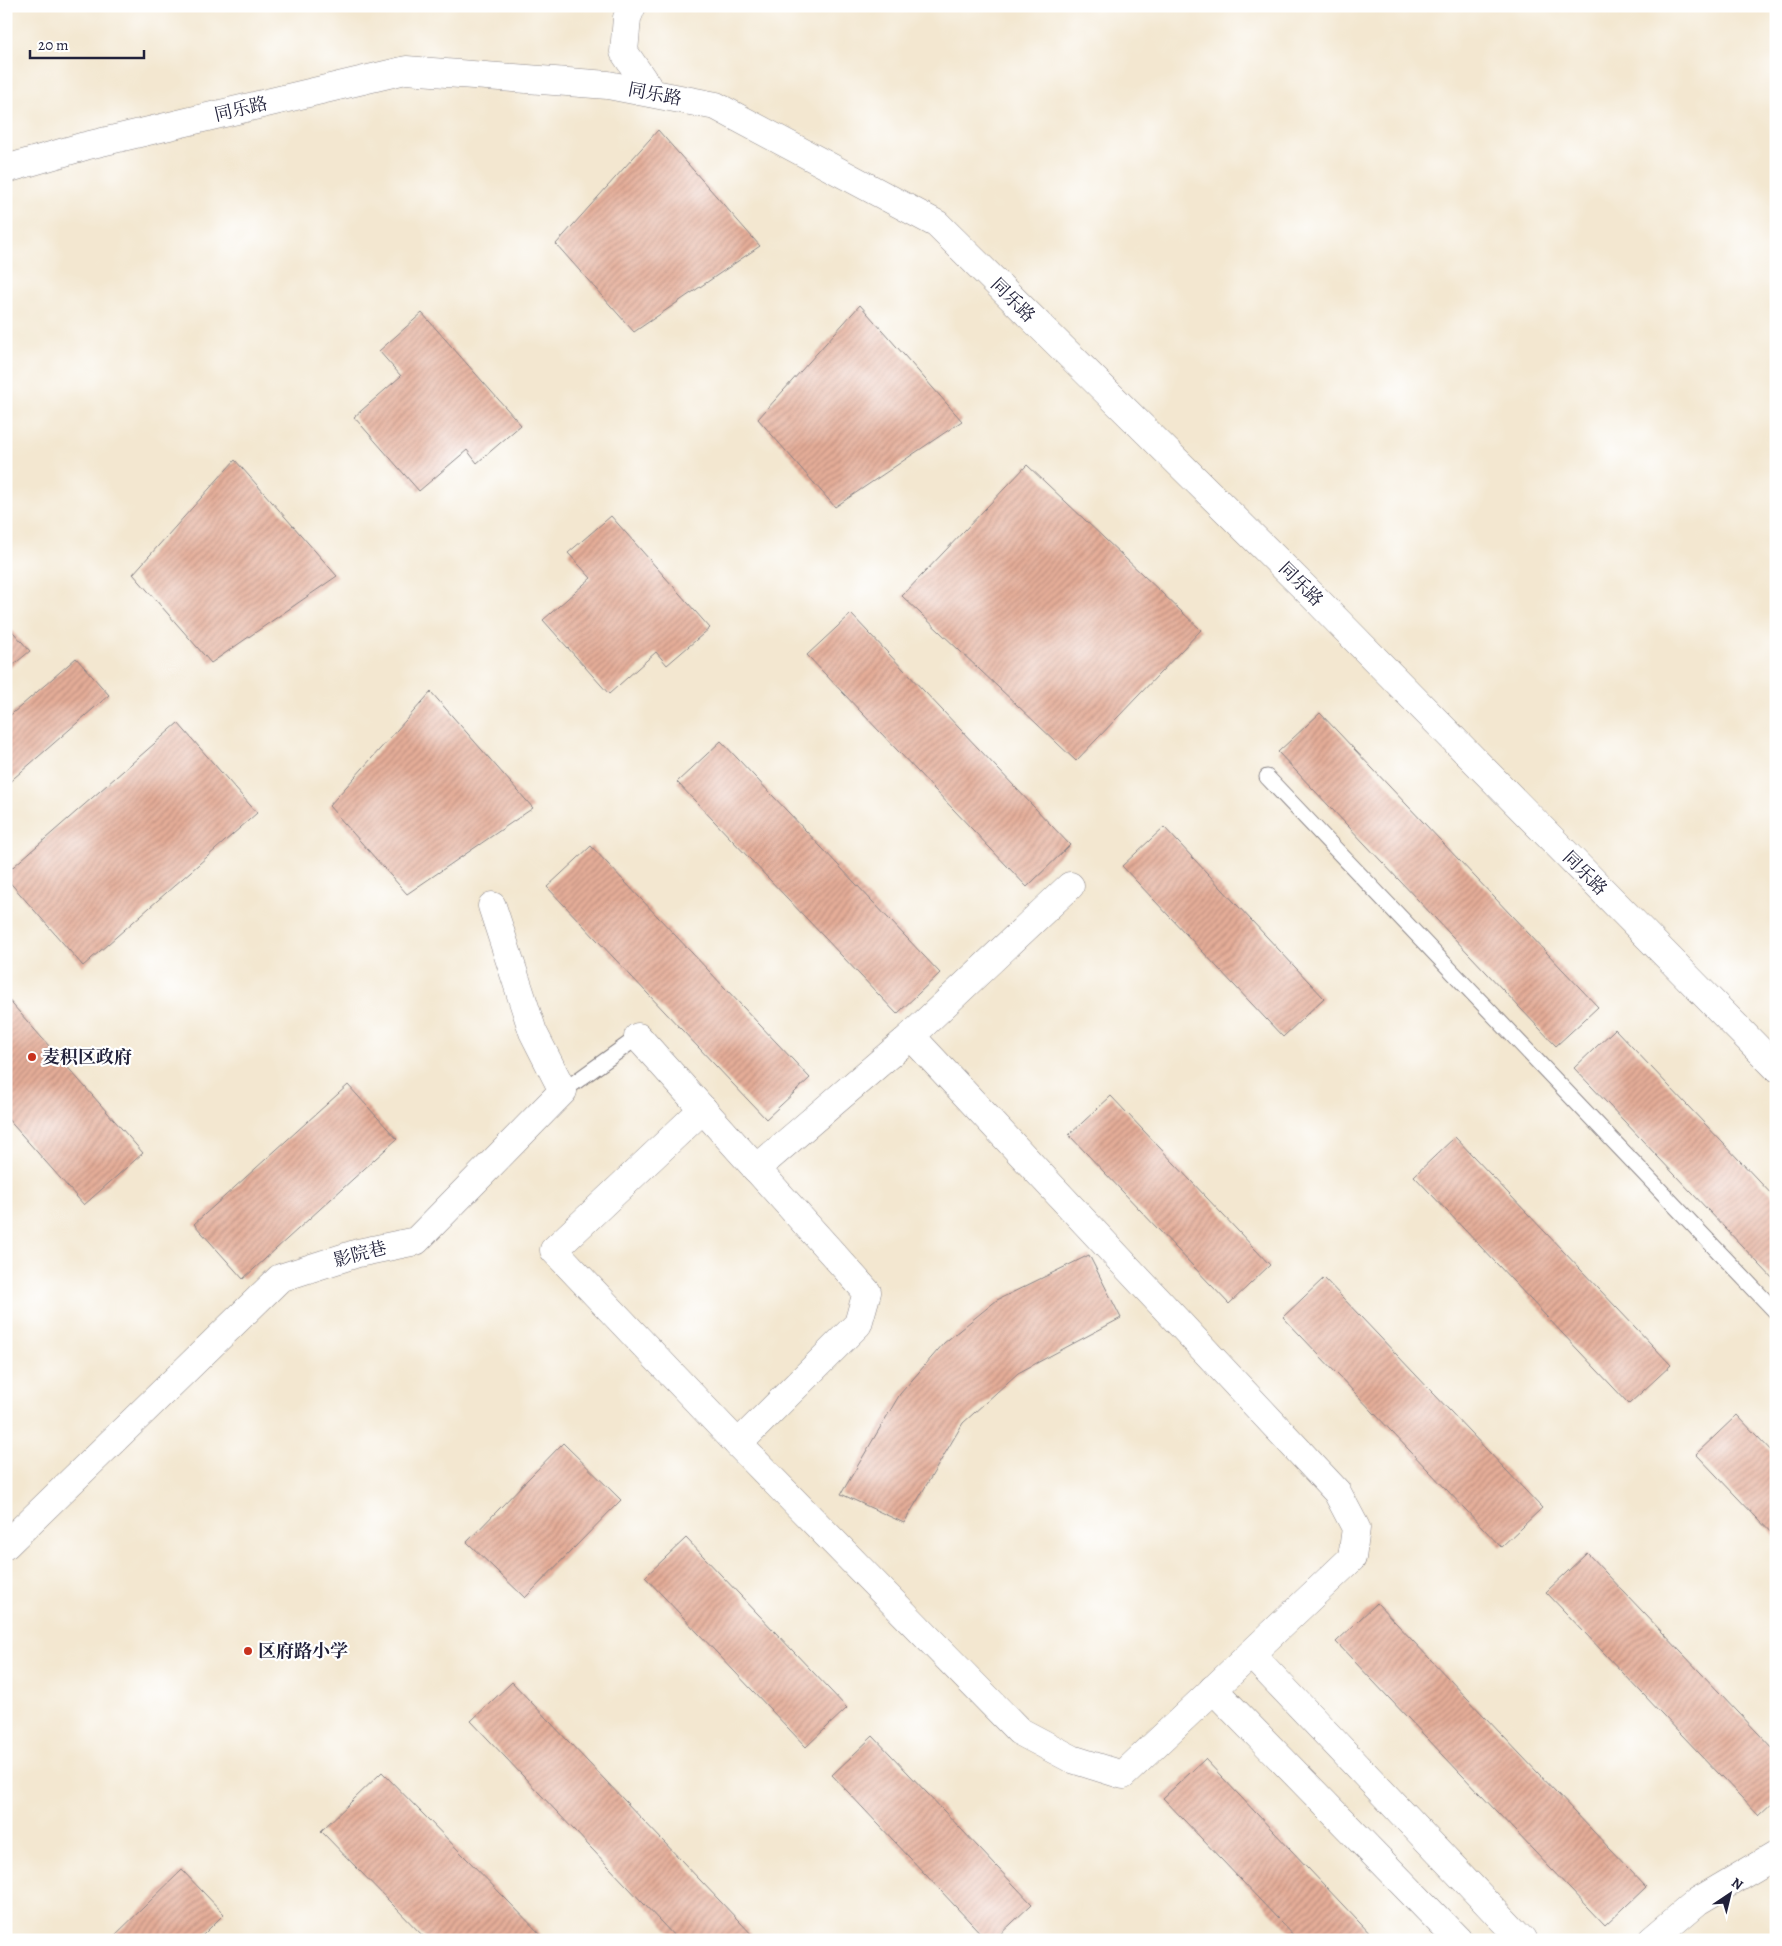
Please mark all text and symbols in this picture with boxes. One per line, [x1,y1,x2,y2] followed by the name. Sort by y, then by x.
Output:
[30,28,144,60] scale bar
[38,35,69,55] text: 20 m
[626,77,684,111] street label: 同乐路
[212,91,270,127] street label: 同乐路
[985,272,1041,328] street label: 同乐路
[1273,556,1329,612] street label: 同乐路
[1557,845,1613,901] street label: 同乐路
[42,1045,132,1069] place label: 麦积区政府
[26,1051,38,1063] marker: 麦积区政府
[331,1235,389,1273] street label: 影院巷
[258,1639,348,1663] place label: 区府路小学
[242,1645,254,1657] marker: 区府路小学
[1704,1868,1754,1918] north arrow
[1728,1873,1747,1894] text: N

